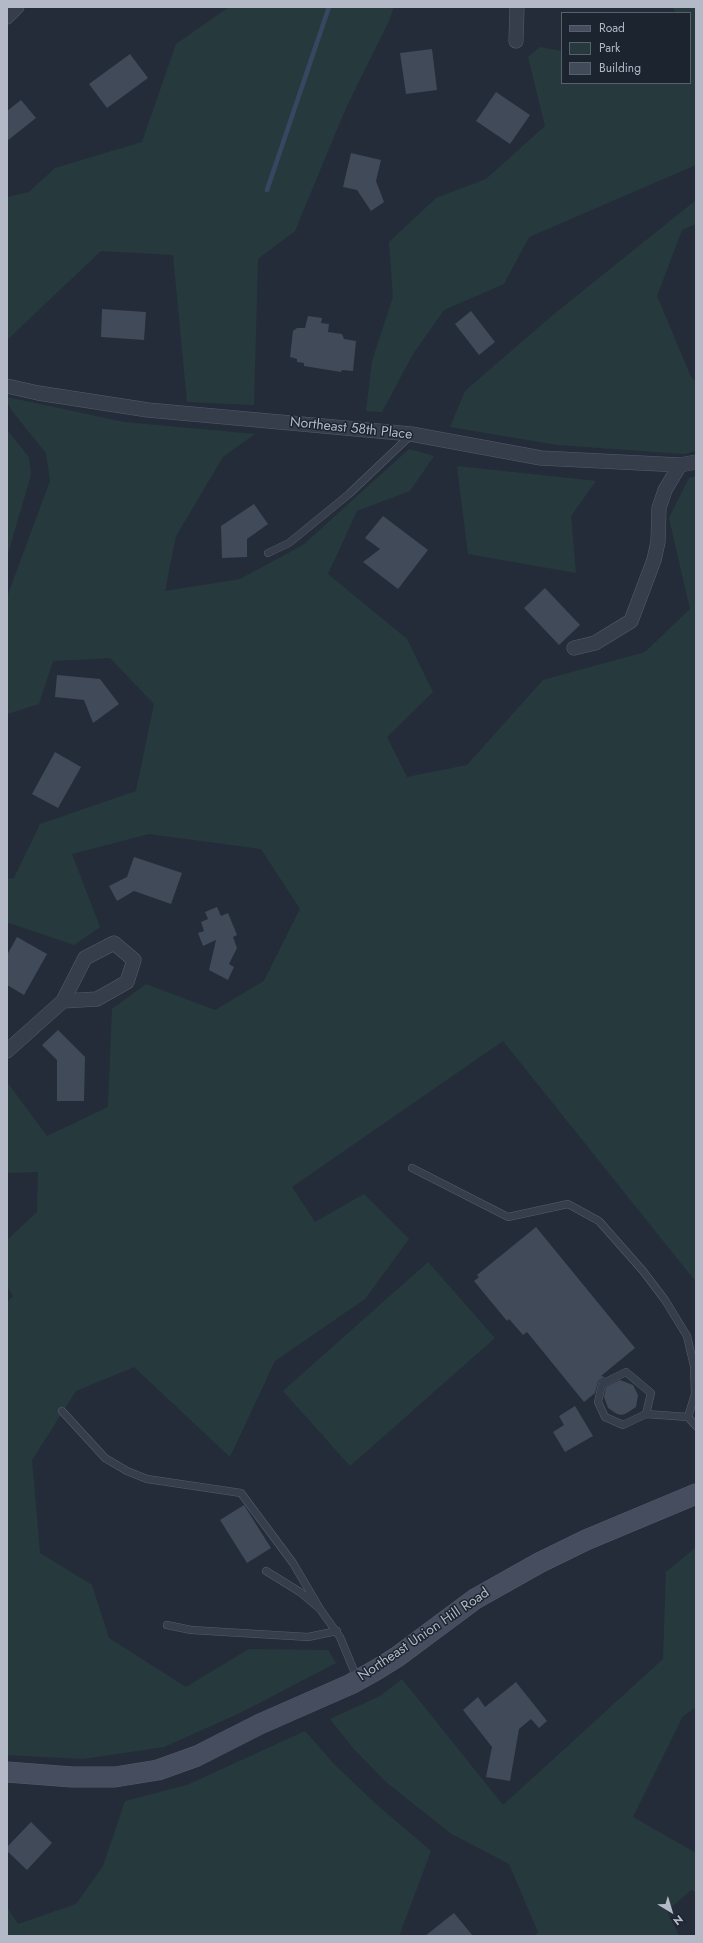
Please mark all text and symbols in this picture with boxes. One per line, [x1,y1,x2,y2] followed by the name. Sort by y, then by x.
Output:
[561,12,691,84] legend
[599,19,625,37] text: Road
[599,39,620,57] text: Park
[599,59,641,77] text: Building
[289,414,413,444] street label: Northeast 58th Place
[355,1585,493,1685] street label: Northeast Union Hill Road
[651,1891,691,1931] north arrow
[670,1911,687,1929] text: N

